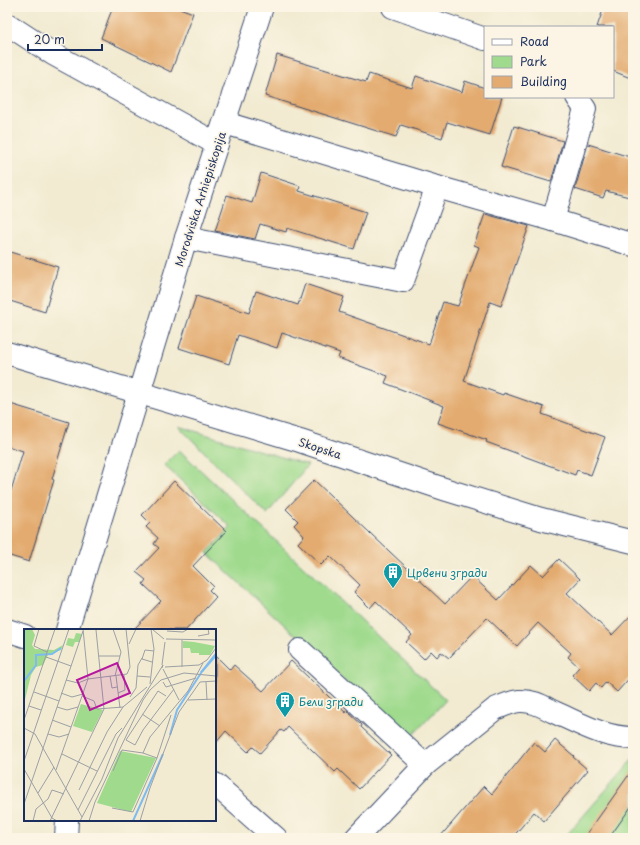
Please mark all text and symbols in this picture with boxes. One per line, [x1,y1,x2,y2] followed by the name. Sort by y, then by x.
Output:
[28,26,102,52] scale bar
[484,26,614,98] legend
[34,30,65,48] text: 20 m
[520,32,549,50] text: Road
[520,52,547,70] text: Park
[520,72,567,90] text: Building
[170,129,230,269] street label: Morodviska Arhiepiskopija
[296,433,344,463] street label: Skopska
[382,561,404,589] building icon: Црвени згради
[407,564,487,581] place label: Црвени згради
[24,629,216,821] inset map
[274,690,296,718] building icon: Бели згради
[299,693,363,710] place label: Бели згради

